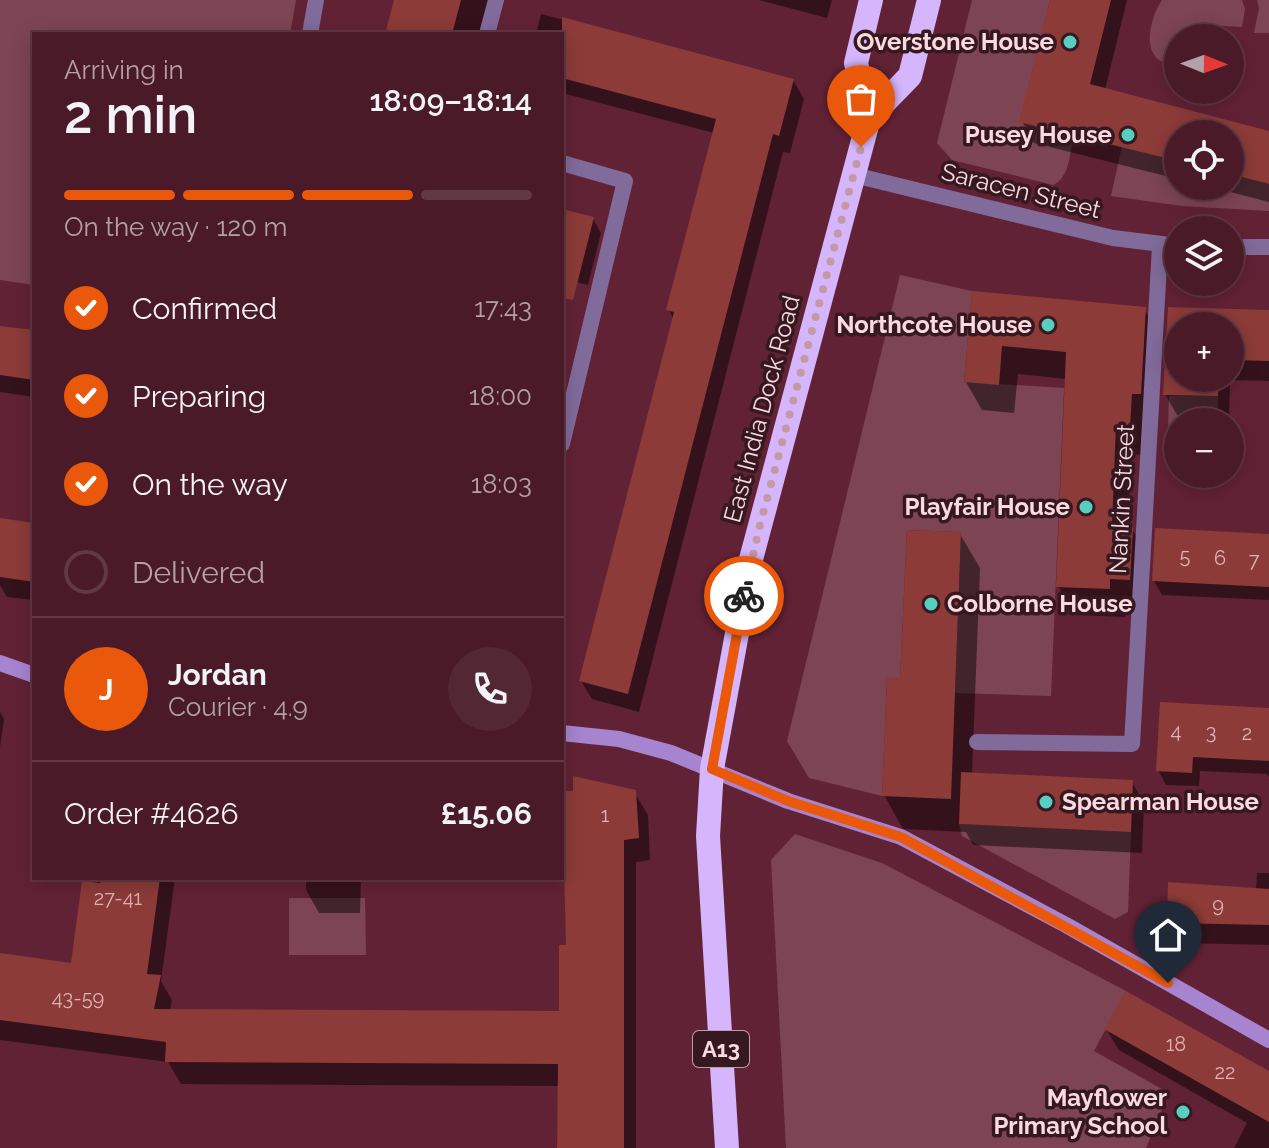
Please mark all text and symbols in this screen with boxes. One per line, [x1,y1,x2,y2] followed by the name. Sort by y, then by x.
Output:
[1164,24,1244,104] north arrow
[1164,24,1244,488] map controls
[856,27,1054,56] place label: Overstone House
[1061,33,1079,51] marker: Overstone House
[64,55,184,85] text: Arriving in
[827,65,895,147] pin
[839,77,883,121] icon: bag
[369,83,532,118] text: 18:09–18:14
[64,84,197,145] text: 2 min
[965,120,1112,149] place label: Pusey House
[1164,120,1244,200] button: locate
[1119,126,1137,144] marker: Pusey House
[939,157,1104,224] street label: Saracen Street
[64,212,288,242] text: On the way · 120 m
[1164,216,1244,296] button: layers
[64,286,108,330] icon: check
[132,291,277,326] text: Confirmed
[717,292,806,525] street label: East India Dock Road
[474,293,532,323] text: 17:43
[836,310,1032,339] place label: Northcote House
[1164,312,1244,392] button: +
[1039,316,1057,334] marker: Northcote House
[64,374,108,418] icon: check
[132,379,266,414] text: Preparing
[469,381,532,411] text: 18:00
[1164,408,1244,488] button: −
[1103,423,1140,575] street label: Nankin Street
[64,462,108,506] icon: check
[132,467,288,502] text: On the way
[471,469,532,499] text: 18:03
[904,492,1070,521] place label: Playfair House
[1077,498,1095,516] marker: Playfair House
[1180,544,1191,568] house number: 5
[1214,546,1226,570] house number: 6
[1249,548,1260,572] house number: 7
[132,555,265,590] text: Delivered
[704,556,784,636] courier
[722,574,766,618] icon: bike
[947,589,1133,618] place label: Colborne House
[922,595,940,613] marker: Colborne House
[448,647,532,731] button: phone
[168,657,267,692] text: Jordan
[99,672,113,707] text: J
[168,692,308,722] text: Courier · 4.9
[1171,719,1182,743] house number: 4
[1206,720,1216,744] house number: 3
[1242,721,1252,745] house number: 2
[1062,787,1259,816] place label: Spearman House
[1037,793,1055,811] marker: Spearman House
[64,796,239,831] text: Order #4626
[441,796,532,831] text: £15.06
[601,803,610,827] house number: 1
[94,886,143,910] house number: 27-41
[1212,893,1224,917] house number: 9
[1134,901,1202,983] pin
[1146,913,1190,957] icon: home
[52,986,104,1010] house number: 43-59
[693,1031,749,1067] road number: A13
[1166,1032,1186,1056] house number: 18
[1215,1060,1235,1084] house number: 22
[993,1083,1167,1140] place label: Mayflower Primary School
[1174,1103,1192,1121] marker: Mayflower Primary School

